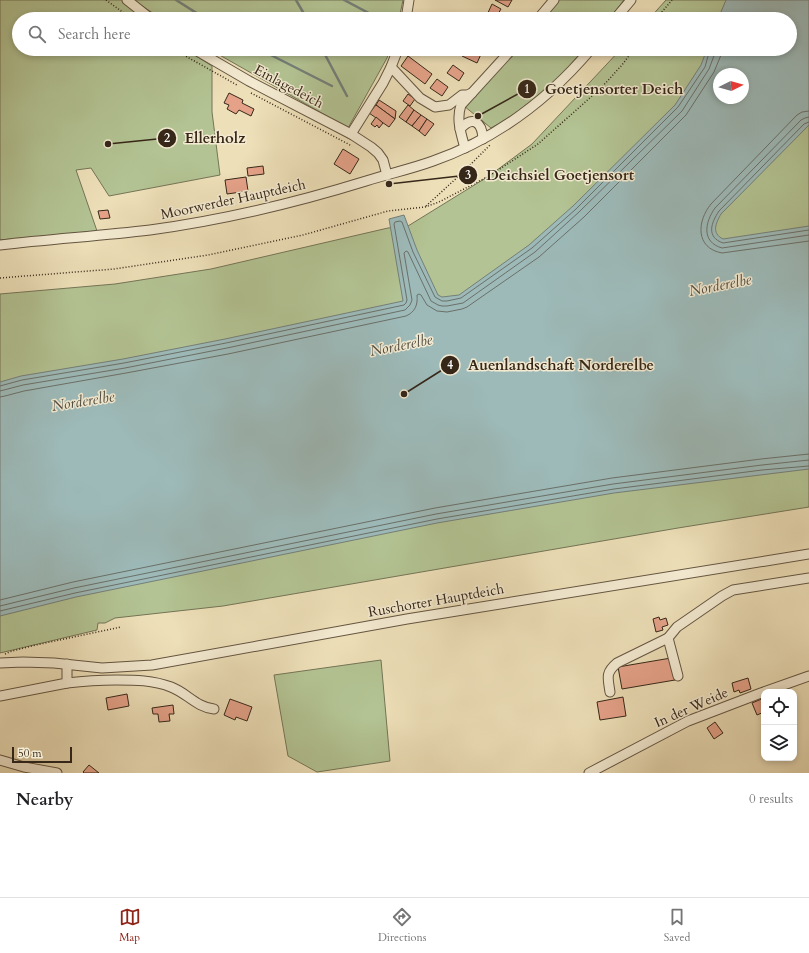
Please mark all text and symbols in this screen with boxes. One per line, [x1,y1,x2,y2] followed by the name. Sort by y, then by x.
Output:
[12,12,797,56] search box
[26,23,48,45] icon: search
[58,24,131,44] text: Search here
[251,60,327,113] street label: Einlagedeich
[713,68,749,104] north arrow
[517,75,691,102] callout: Goetjensorter Deich
[545,79,684,99] text: Goetjensorter Deich
[524,81,530,97] text: 1
[157,124,254,151] callout: Ellerholz
[185,128,246,148] text: Ellerholz
[164,130,170,146] text: 2
[458,161,642,188] callout: Deichsiel Goetjensort
[486,165,635,185] text: Deichsiel Goetjensort
[465,167,471,183] text: 3
[159,175,308,224] street label: Moorwerder Hauptdeich
[687,269,753,301] water label: Norderelbe
[368,329,434,361] water label: Norderelbe
[440,352,662,379] callout: Auenlandschaft Norderelbe
[468,355,654,375] text: Auenlandschaft Norderelbe
[447,357,453,373] text: 4
[50,386,116,416] water label: Norderelbe
[367,579,506,622] street label: Ruschorter Hauptdeich
[651,683,731,732] street label: In der Weide
[761,689,797,761] map controls
[761,689,797,725] button: locate
[761,725,797,761] button: layers
[12,745,72,764] scale bar
[18,746,42,761] text: 50 m
[16,788,73,811] text: Nearby
[749,790,793,808] text: 0 results
[119,906,141,945] tab: Map
[378,906,426,945] tab: Directions
[664,906,690,945] tab: Saved

